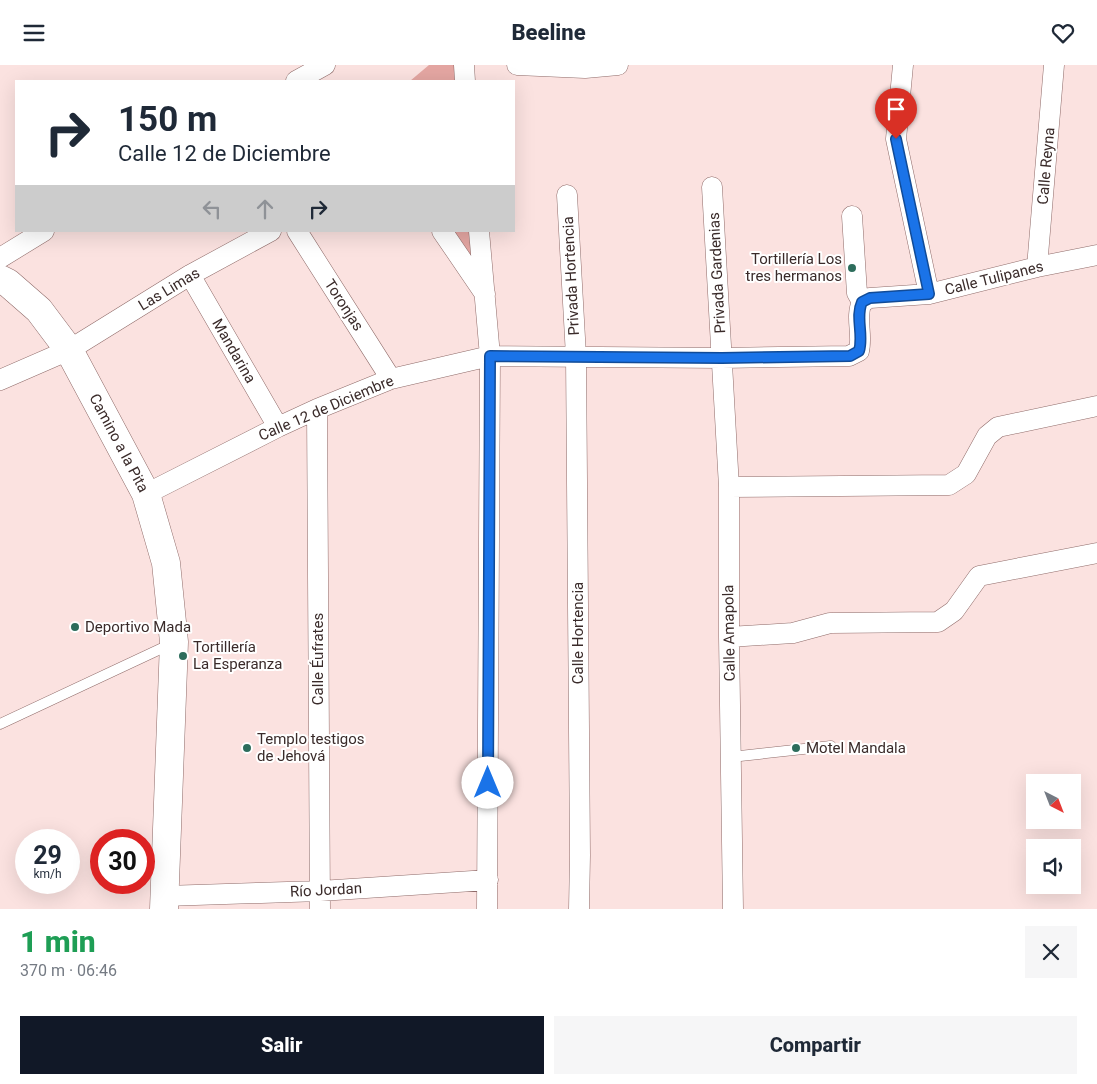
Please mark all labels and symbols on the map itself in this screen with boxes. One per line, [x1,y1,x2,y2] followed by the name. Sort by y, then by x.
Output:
[875,88,917,139] pin
[1034,127,1058,205] street label: Calle Reyna
[705,212,729,334] street label: Privada Gardenias
[559,216,583,336] street label: Privada Hortencia
[746,250,842,285] place label: Tortillería Los tres hermanos
[943,257,1045,299] street label: Calle Tulipanes
[846,262,858,274] marker: Tortillería Los tres hermanos
[135,264,203,314] street label: Las Limas
[321,276,367,334] street label: Toronjas
[208,316,260,386] street label: Mandarina
[256,371,396,445] street label: Calle 12 de Diciembre
[85,391,153,495] street label: Camino a la Pita
[569,582,587,684] street label: Calle Hortencia
[719,584,739,682] street label: Calle Amapola
[309,613,327,705] street label: Calle Éufrates
[85,618,191,636] place label: Deportivo Mada
[69,621,81,633] marker: Deportivo Mada
[193,638,282,673] place label: Tortillería La Esperanza
[177,650,189,662] marker: Tortillería La Esperanza
[257,730,365,765] place label: Templo testigos de Jehová
[806,739,906,757] place label: Motel Mandala
[241,742,253,754] marker: Templo testigos de Jehová
[790,742,802,754] marker: Motel Mandala
[461,756,513,808] position arrow
[1026,774,1081,829] north arrow
[90,829,155,894] speed limit sign: 30
[290,879,362,901] street label: Río Jordan

